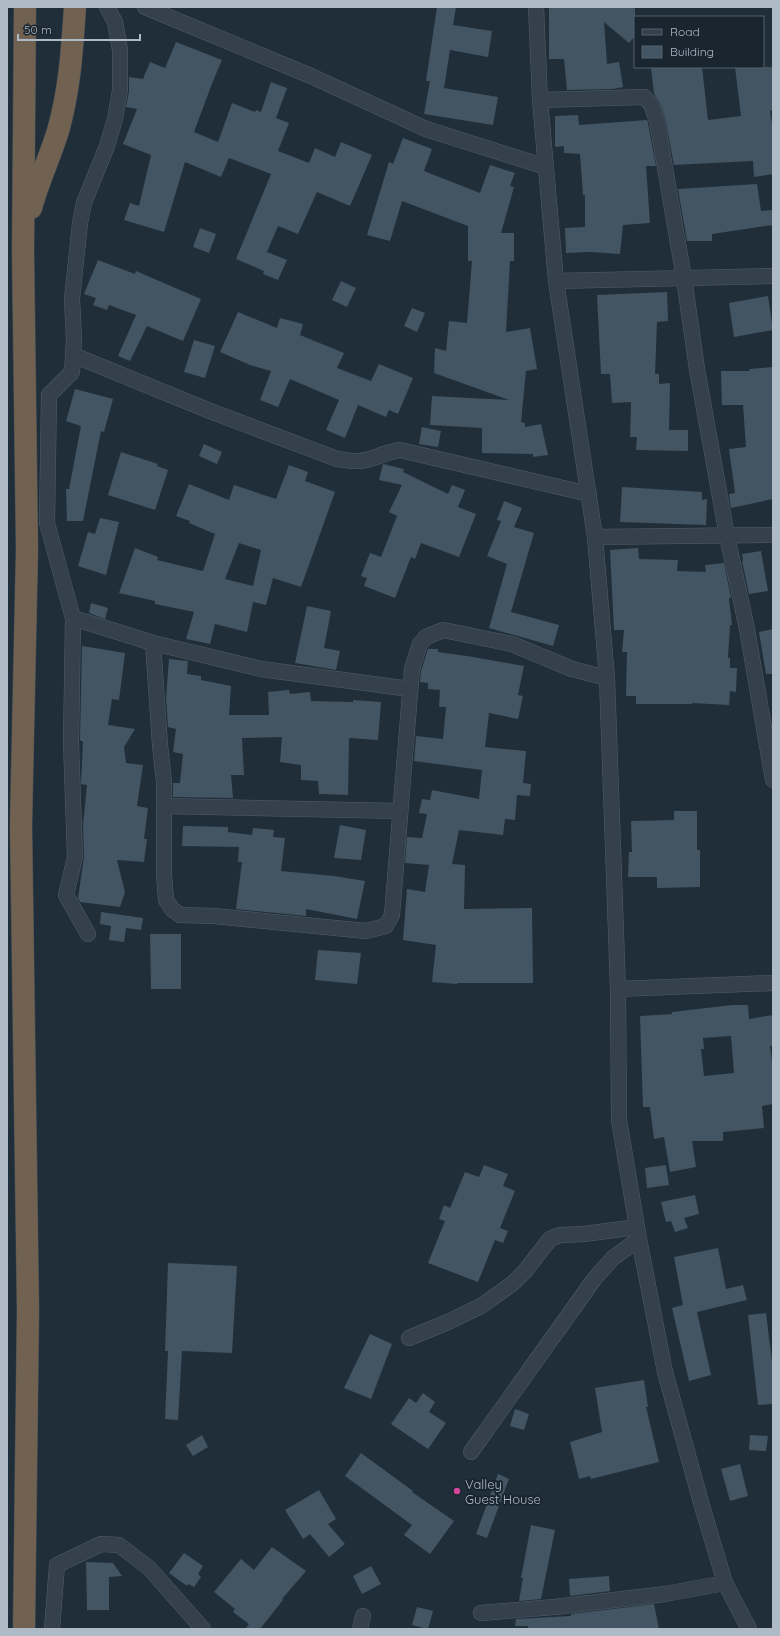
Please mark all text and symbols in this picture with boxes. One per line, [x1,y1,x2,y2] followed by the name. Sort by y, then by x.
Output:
[18,16,140,42] scale bar
[634,16,764,68] legend
[24,22,52,37] text: 50 m
[670,24,700,39] text: Road
[670,44,714,59] text: Building
[465,1476,541,1507] place label: Valley Guest House
[452,1486,462,1496] marker: Valley Guest House

